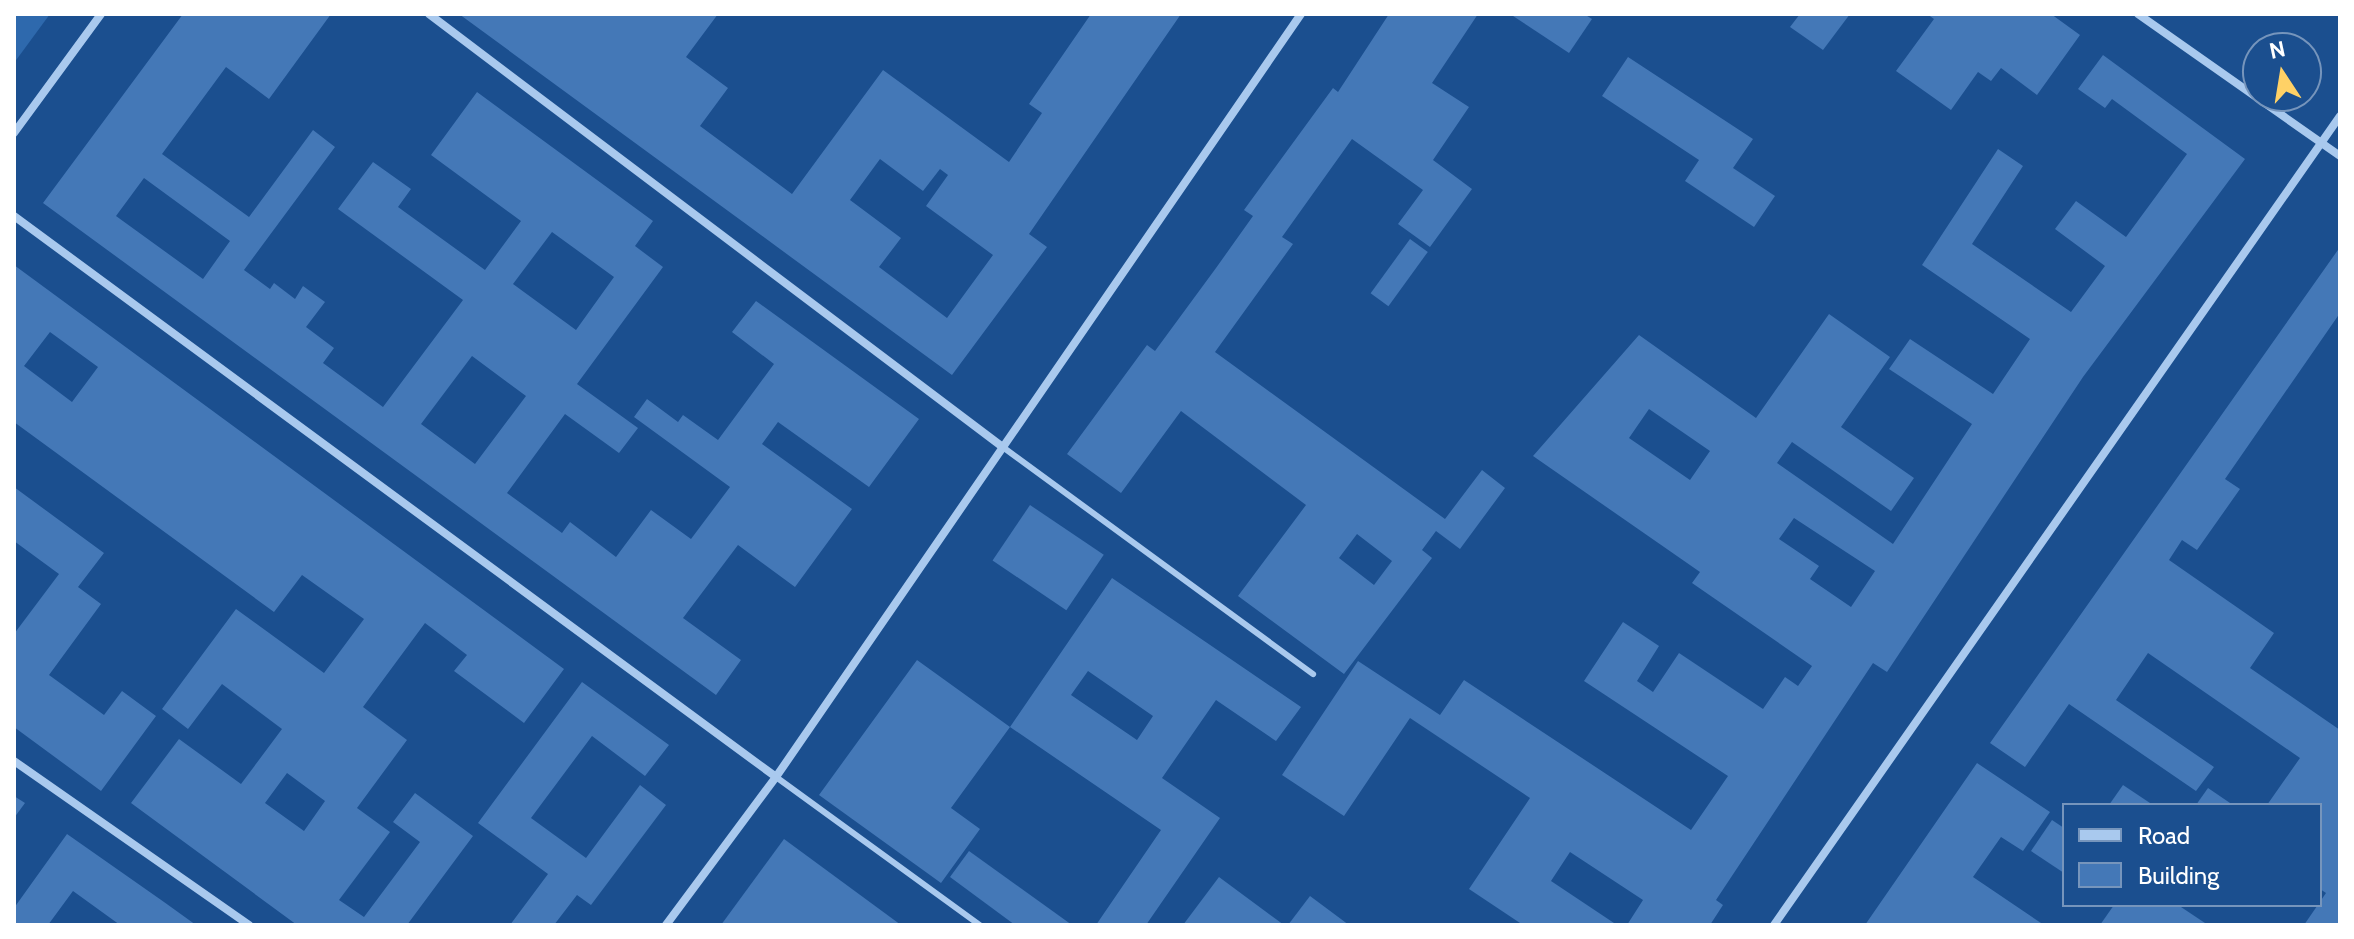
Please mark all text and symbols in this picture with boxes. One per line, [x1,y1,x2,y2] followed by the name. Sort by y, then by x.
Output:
[2242,32,2322,112] north arrow
[2267,35,2288,65] text: N
[2062,803,2322,907] legend
[2138,821,2190,850] text: Road
[2138,861,2219,890] text: Building

